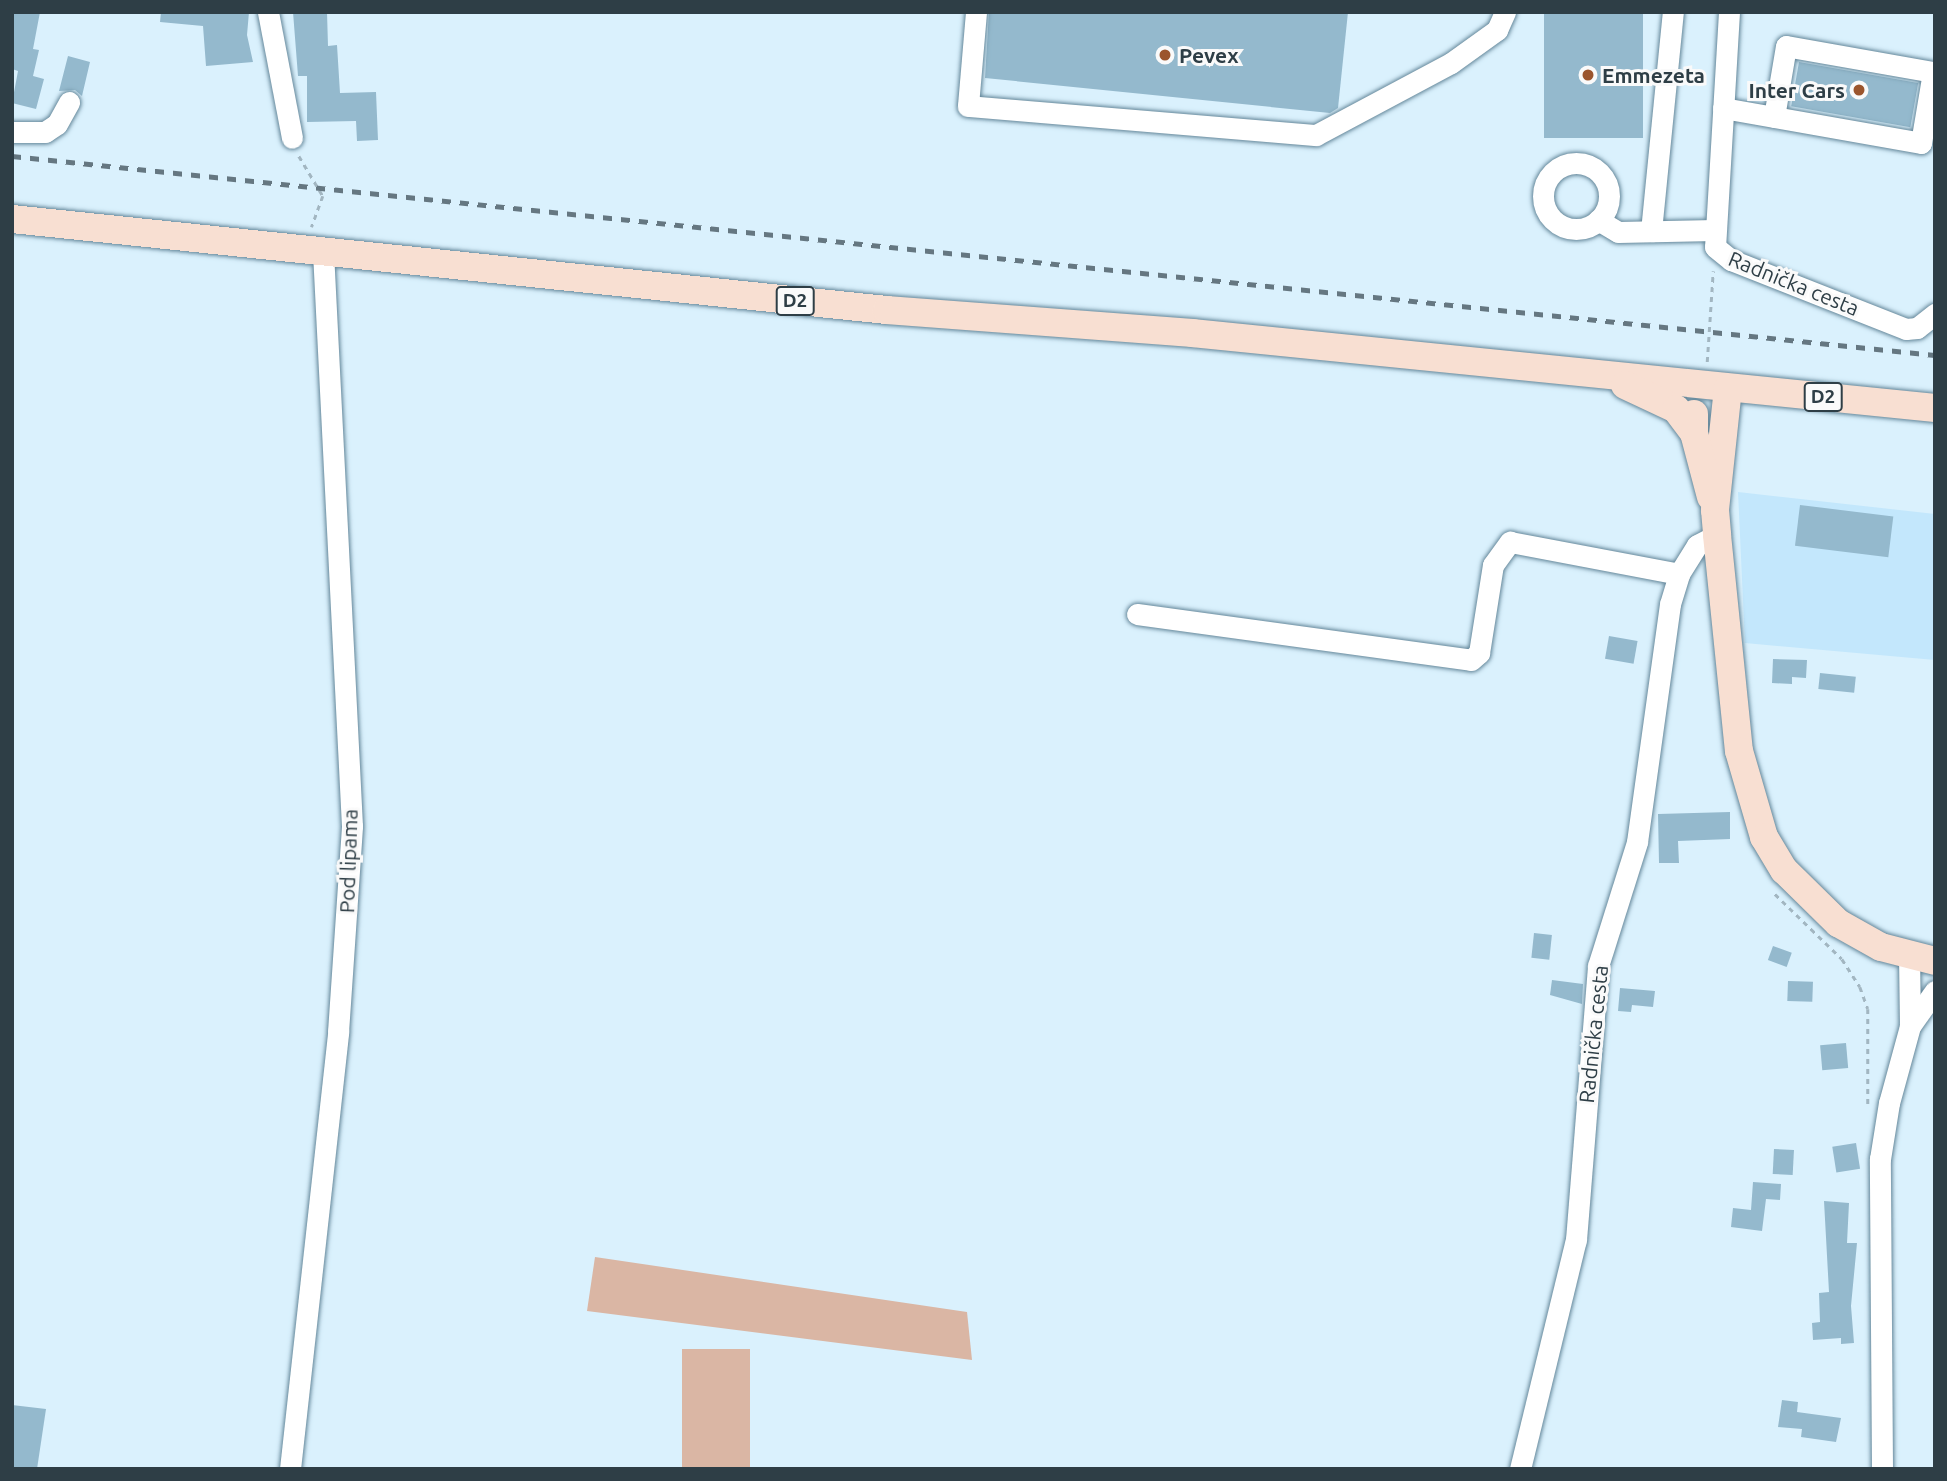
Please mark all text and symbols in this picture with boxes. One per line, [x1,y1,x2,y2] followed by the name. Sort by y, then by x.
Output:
[1179,42,1239,68] place label: Pevex
[1157,47,1173,63] marker: Pevex
[1602,62,1705,88] place label: Emmezeta
[1580,67,1596,83] marker: Emmezeta
[1748,77,1845,103] place label: Inter Cars
[1851,82,1867,98] marker: Inter Cars
[1725,245,1863,321] street label: Radnička cesta
[774,286,816,316] road number: D2
[1802,382,1844,412] road number: D2
[334,808,362,914] street label: Pod lipama
[1573,964,1613,1104] street label: Radnička cesta

